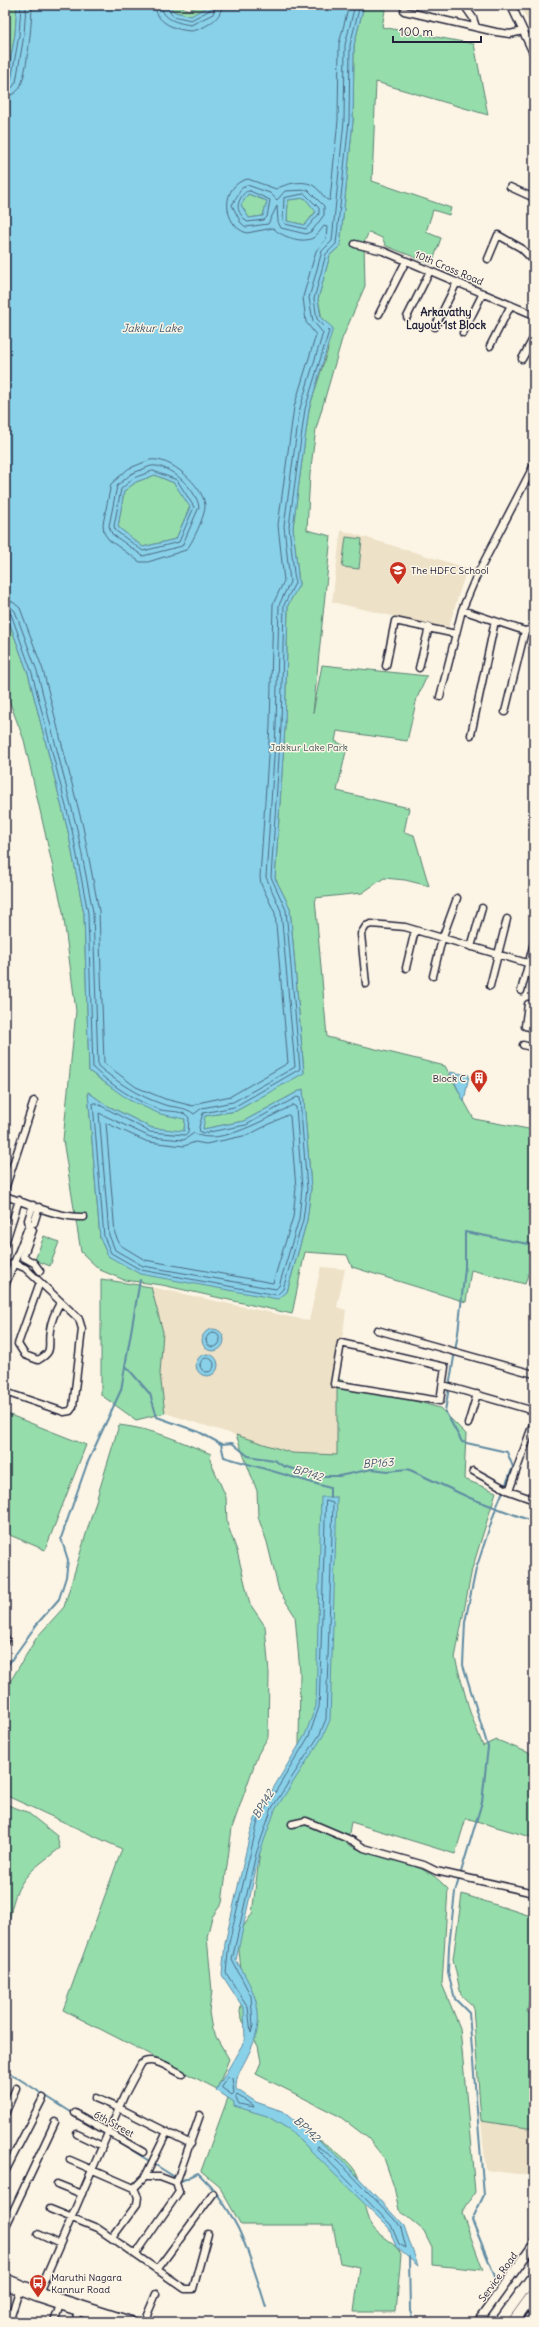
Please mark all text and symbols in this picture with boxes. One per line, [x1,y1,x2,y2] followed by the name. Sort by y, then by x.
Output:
[393,18,481,44] scale bar
[399,24,433,39] text: 100 m
[413,248,485,288] street label: 10th Cross Road
[406,305,486,333] district label: Arkavathy Layout 1st Block
[122,321,183,335] water label: Jakkur Lake
[388,560,408,585] school or university icon: The HDFC School
[411,564,489,577] place label: The HDFC School
[270,741,348,754] park label: Jakkur Lake Park
[469,1068,489,1093] building icon: Block C
[432,1072,466,1085] place label: Block C
[362,1455,396,1471] water label: BP163
[291,1462,326,1484] water label: BP142
[249,1786,277,1821] water label: BP142
[92,2108,137,2141] street label: 6th Street
[291,2113,324,2145] water label: BP142
[476,2250,520,2304] street label: Service Road
[51,2271,122,2296] place label: Maruthi Nagara Kannur Road
[28,2273,48,2298] bus stop icon: Maruthi Nagara Kannur Road

